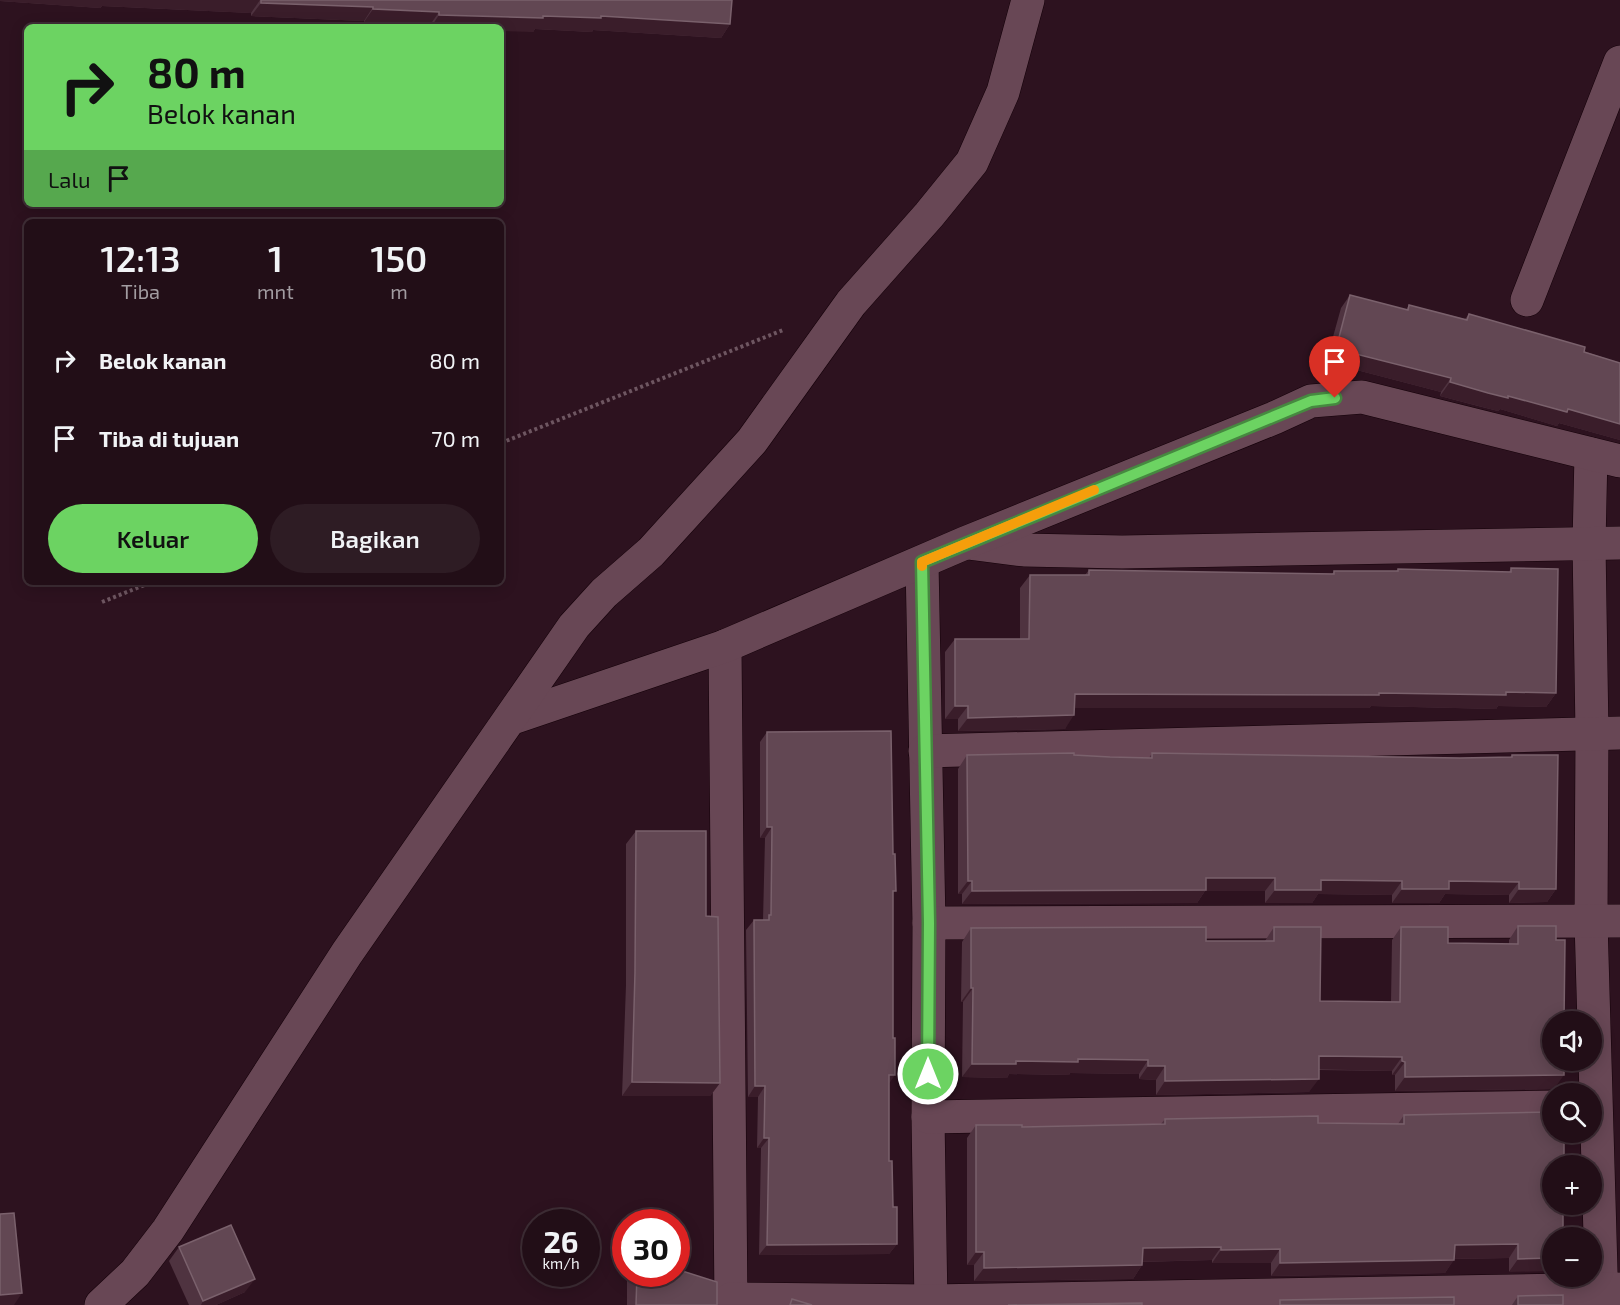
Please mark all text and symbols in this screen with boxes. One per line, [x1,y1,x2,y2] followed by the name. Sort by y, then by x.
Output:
[147,46,246,96] text: 80 m
[48,48,126,126] icon: right
[147,97,296,129] text: Belok kanan
[102,162,135,195] icon: arrive
[48,166,90,192] text: Lalu
[101,236,180,279] text: 12:13
[268,236,283,279] text: 1
[370,236,427,279] text: 150
[121,279,160,303] text: Tiba
[257,279,294,303] text: mnt
[390,279,408,303] text: m
[1309,336,1360,398] pin
[48,344,81,377] icon: right
[1318,345,1351,378] icon: arrive
[99,347,226,373] text: Belok kanan
[429,347,480,373] text: 80 m
[48,422,81,455] icon: arrive
[99,425,239,451] text: Tiba di tujuan
[431,425,480,451] text: 70 m
[48,504,258,573] button: Keluar
[270,504,480,573] button: Bagikan
[1542,1011,1602,1287] map controls
[1542,1011,1602,1071] button: sound
[896,1042,960,1106] position arrow
[1542,1083,1602,1143] button: search
[1542,1155,1602,1215] button: +
[612,1209,690,1287] speed limit sign: 30
[543,1223,579,1259] text: 26
[1542,1227,1602,1287] button: −
[542,1254,580,1272] text: km/h

